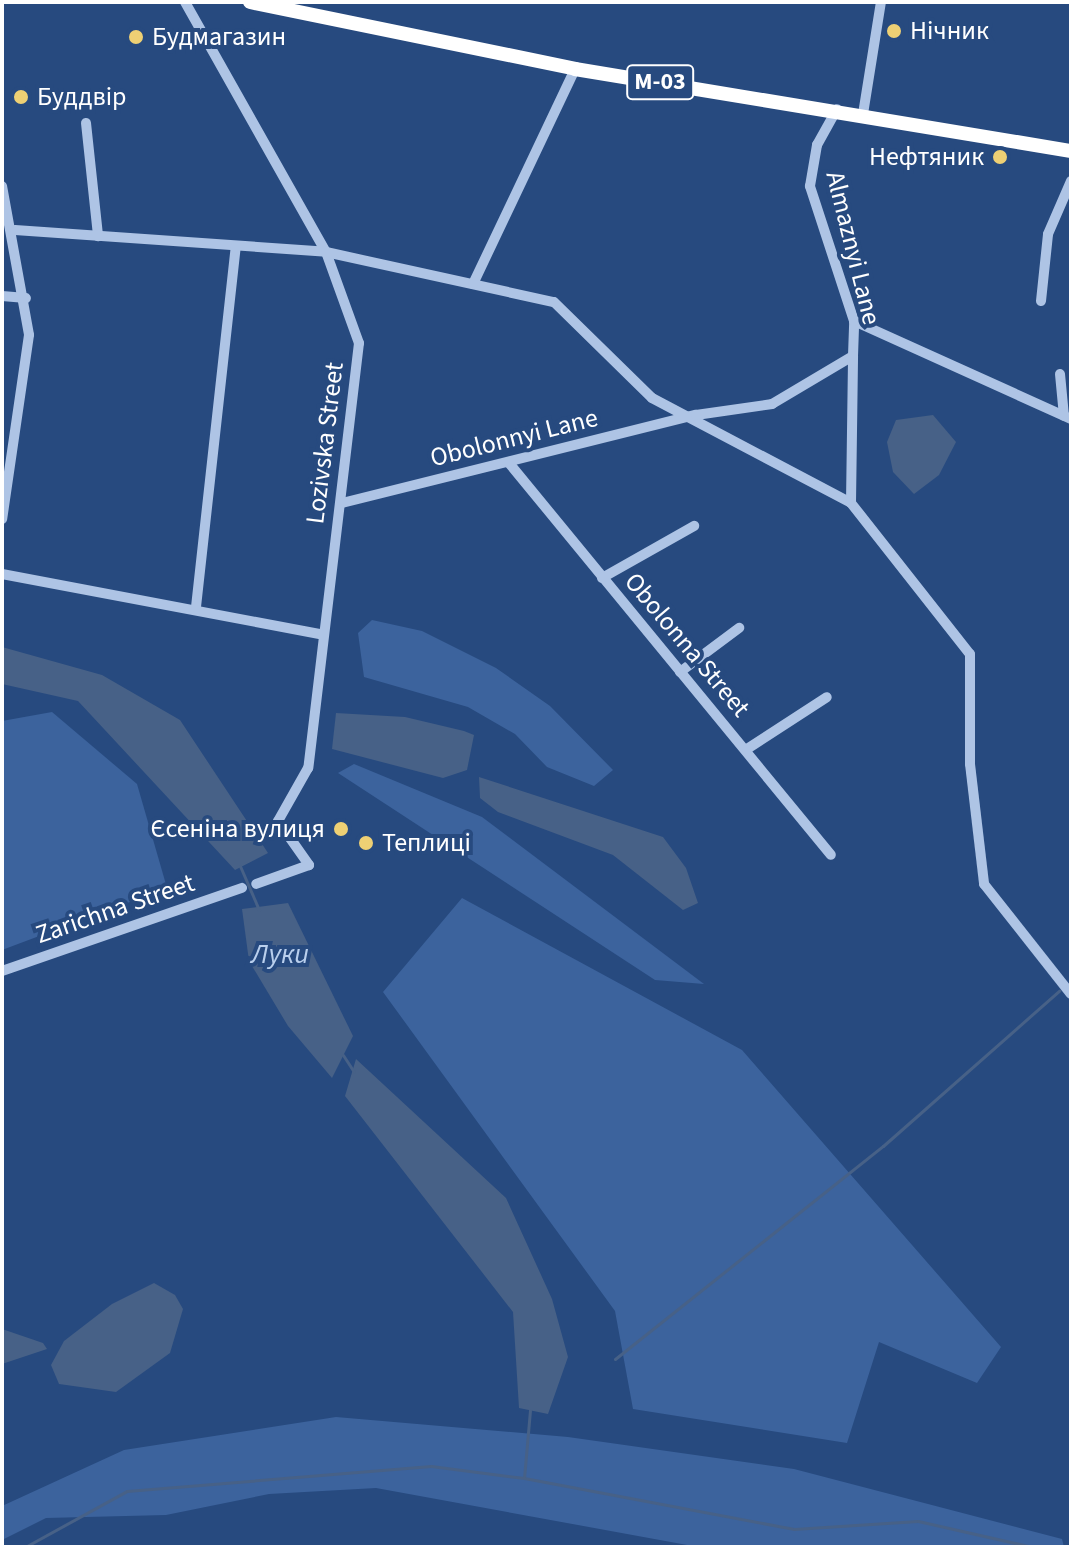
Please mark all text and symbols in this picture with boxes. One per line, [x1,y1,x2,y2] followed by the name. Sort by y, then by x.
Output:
[910,15,989,47] place label: Нічник
[152,21,286,53] place label: Будмагазин
[885,22,903,40] marker: Нічник
[127,28,145,46] marker: Будмагазин
[626,62,694,102] road number: М-03
[37,81,126,113] place label: Буддвір
[12,88,30,106] marker: Буддвір
[869,141,984,173] place label: Нефтяник
[991,148,1009,166] marker: Нефтяник
[819,168,887,328] street label: Almaznyi Lane
[300,360,350,526] street label: Lozivska Street
[427,402,601,474] street label: Obolonnyi Lane
[618,567,756,723] street label: Obolonna Street
[151,813,325,845] place label: Єсеніна вулиця
[332,820,350,838] marker: Єсеніна вулиця
[382,827,471,859] place label: Теплиці
[357,834,375,852] marker: Теплиці
[32,867,198,951] street label: Zarichna Street
[251,937,309,971] water label: Луки

